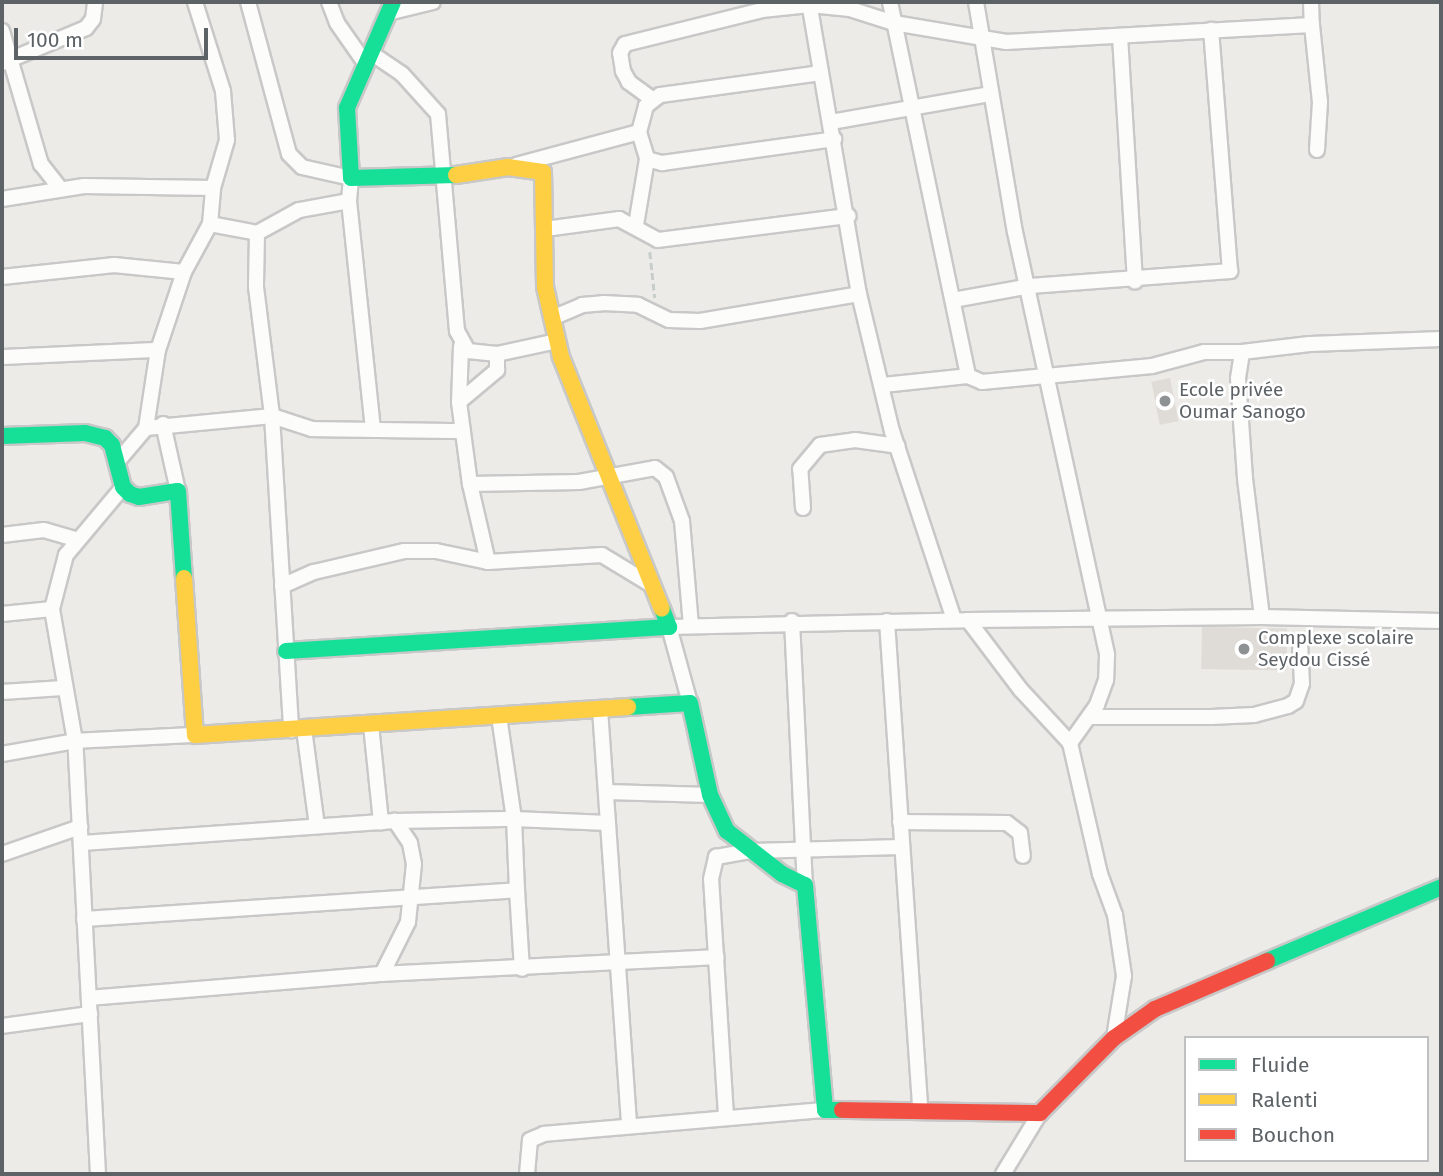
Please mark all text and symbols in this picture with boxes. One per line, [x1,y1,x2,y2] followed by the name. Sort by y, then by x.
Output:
[18,14,212,58] scale bar
[27,27,83,53] text: 100 m
[1179,379,1306,423] place label: Ecole privée Oumar Sanogo
[1157,393,1173,409] marker: Ecole privée Oumar Sanogo
[1258,627,1414,671] place label: Complexe scolaire Seydou Cissé
[1236,641,1252,657] marker: Complexe scolaire Seydou Cissé
[1184,1036,1429,1162] legend
[1251,1052,1309,1078] text: Fluide
[1251,1087,1318,1113] text: Ralenti
[1251,1122,1335,1148] text: Bouchon

